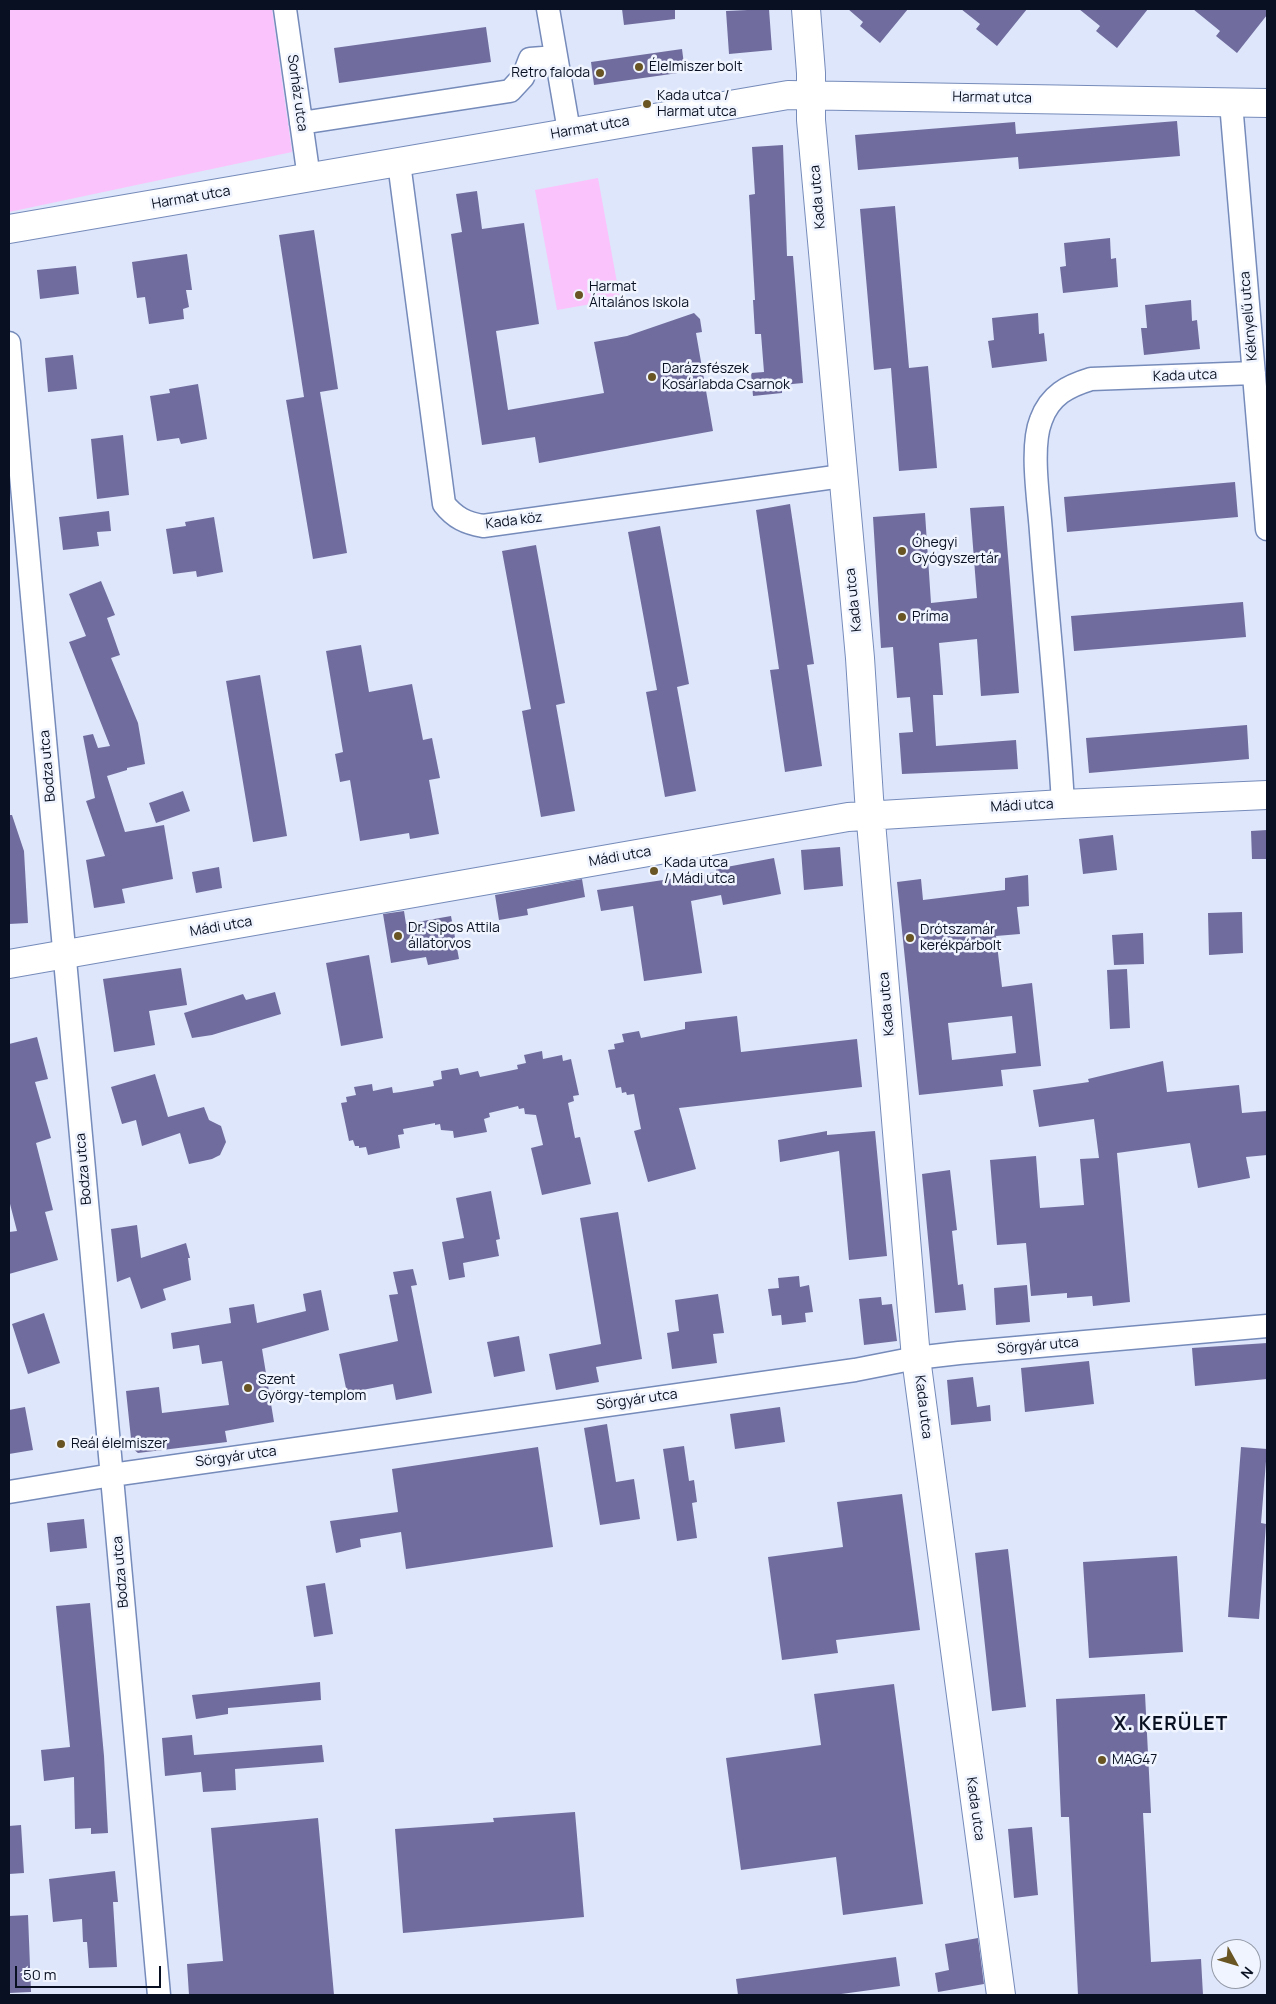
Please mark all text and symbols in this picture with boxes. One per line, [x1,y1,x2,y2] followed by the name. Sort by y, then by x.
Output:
[283,54,311,132] street label: Sorház utca
[649,59,743,75] place label: Élelmiszer bolt
[633,61,645,73] marker: Élelmiszer bolt
[511,65,590,81] place label: Retro faloda
[594,67,606,79] marker: Retro faloda
[657,88,737,120] place label: Kada utca / Harmat utca
[952,89,1032,107] street label: Harmat utca
[641,98,653,110] marker: Kada utca / Harmat utca
[549,113,631,143] street label: Harmat utca
[807,164,829,230] street label: Kada utca
[150,183,232,213] street label: Harmat utca
[1237,271,1261,361] street label: Kéknyelű utca
[589,279,689,312] place label: Harmat Általános Iskola
[573,289,585,301] marker: Harmat Általános Iskola
[662,361,790,394] place label: Darázsfészek Kosárlabda Csarnok
[1153,366,1217,386] street label: Kada utca
[646,371,658,383] marker: Darázsfészek Kosárlabda Csarnok
[485,509,543,533] street label: Kada köz
[912,535,999,568] place label: Óhegyi Gyógyszertár
[896,545,908,557] marker: Óhegyi Gyógyszertár
[842,567,866,633] street label: Kada utca
[912,609,948,625] place label: Príma
[896,611,908,623] marker: Príma
[37,729,59,803] street label: Bodza utca
[990,796,1054,816] street label: Mádi utca
[588,843,652,871] street label: Mádi utca
[664,855,735,888] place label: Kada utca / Mádi utca
[648,865,660,877] marker: Kada utca / Mádi utca
[189,913,253,941] street label: Mádi utca
[408,920,500,952] place label: Dr. Sipos Attila állatorvos
[920,922,1002,954] place label: Drótszamár kerékpárbolt
[392,930,404,942] marker: Dr. Sipos Attila állatorvos
[904,932,916,944] marker: Drótszamár kerékpárbolt
[876,971,898,1037] street label: Kada utca
[73,1132,95,1206] street label: Bodza utca
[997,1334,1079,1358] street label: Sörgyár utca
[258,1372,366,1404] place label: Szent György-templom
[911,1374,935,1440] street label: Kada utca
[242,1382,254,1394] marker: Szent György-templom
[595,1386,679,1414] street label: Sörgyár utca
[71,1436,167,1452] place label: Reál élelmiszer
[55,1438,67,1450] marker: Reál élelmiszer
[194,1443,278,1471] street label: Sörgyár utca
[110,1535,132,1609] street label: Bodza utca
[1113,1714,1229,1736] district label: X. KERÜLET
[1112,1752,1157,1768] place label: MAG47
[1096,1754,1108,1766] marker: MAG47
[962,1776,988,1842] street label: Kada utca
[1211,1939,1261,1989] north arrow
[18,1956,164,1988] scale bar
[1237,1963,1258,1983] text: N
[23,1964,57,1985] text: 50 m

